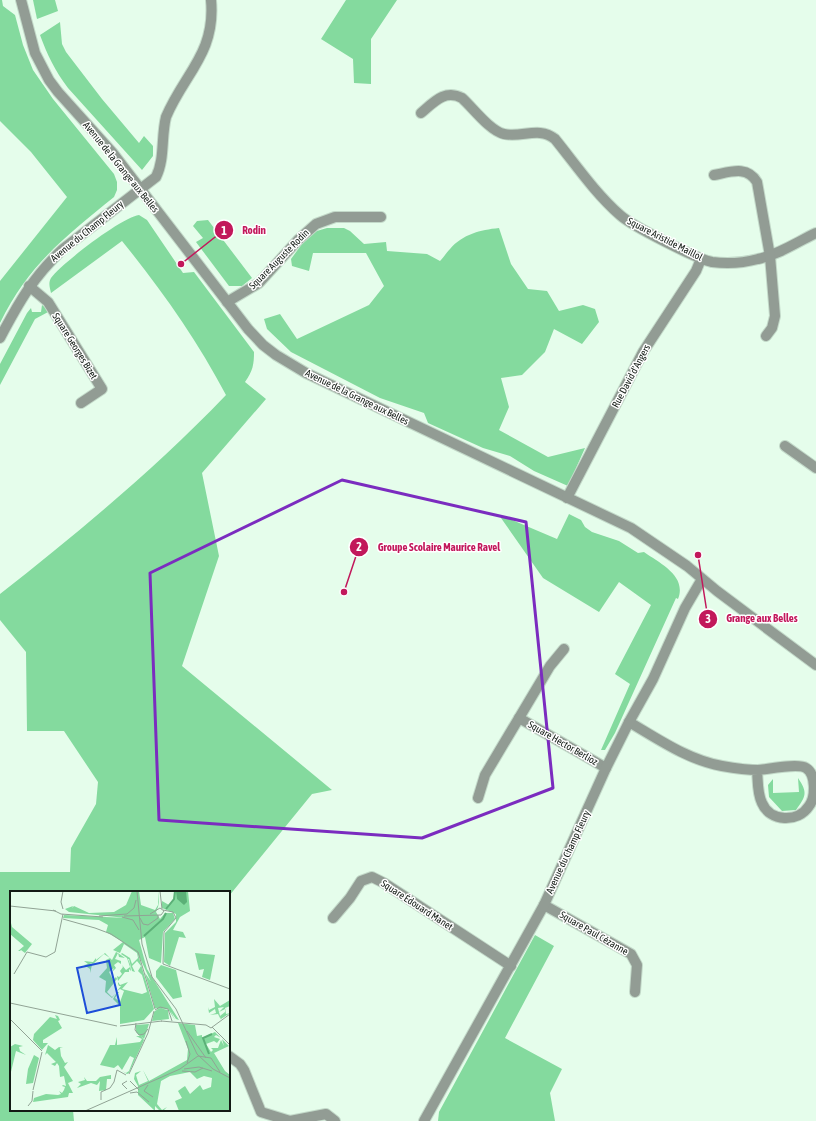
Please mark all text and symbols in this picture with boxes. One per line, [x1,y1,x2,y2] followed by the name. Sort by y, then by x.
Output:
[81,119,161,215] street label: Avenue de la Grange aux Belles
[48,198,126,264] street label: Avenue du Champ Fleury
[626,215,705,263] street label: Square Aristide Maillol
[214,219,274,242] callout: Rodin
[221,224,227,238] text: 1
[246,226,312,292] street label: Square Auguste Rodin
[50,311,100,381] street label: Square Georges Bizet
[610,342,652,409] street label: Rue David d'Angers
[304,367,411,427] street label: Avenue de la Grange aux Belles
[349,535,508,558] callout: Groupe Scolaire Maurice Ravel
[356,540,362,554] text: 2
[378,541,501,553] text: Groupe Scolaire Maurice Ravel
[698,607,806,630] callout: Grange aux Belles
[705,612,711,626] text: 3
[726,612,798,624] text: Grange aux Belles
[526,719,600,768] street label: Square Hector Berlioz
[544,809,592,895] street label: Avenue du Champ Fleury
[379,878,455,932] street label: Square Édouard Manet
[10,891,230,1111] inset map
[558,909,630,957] street label: Square Paul Cézanne

